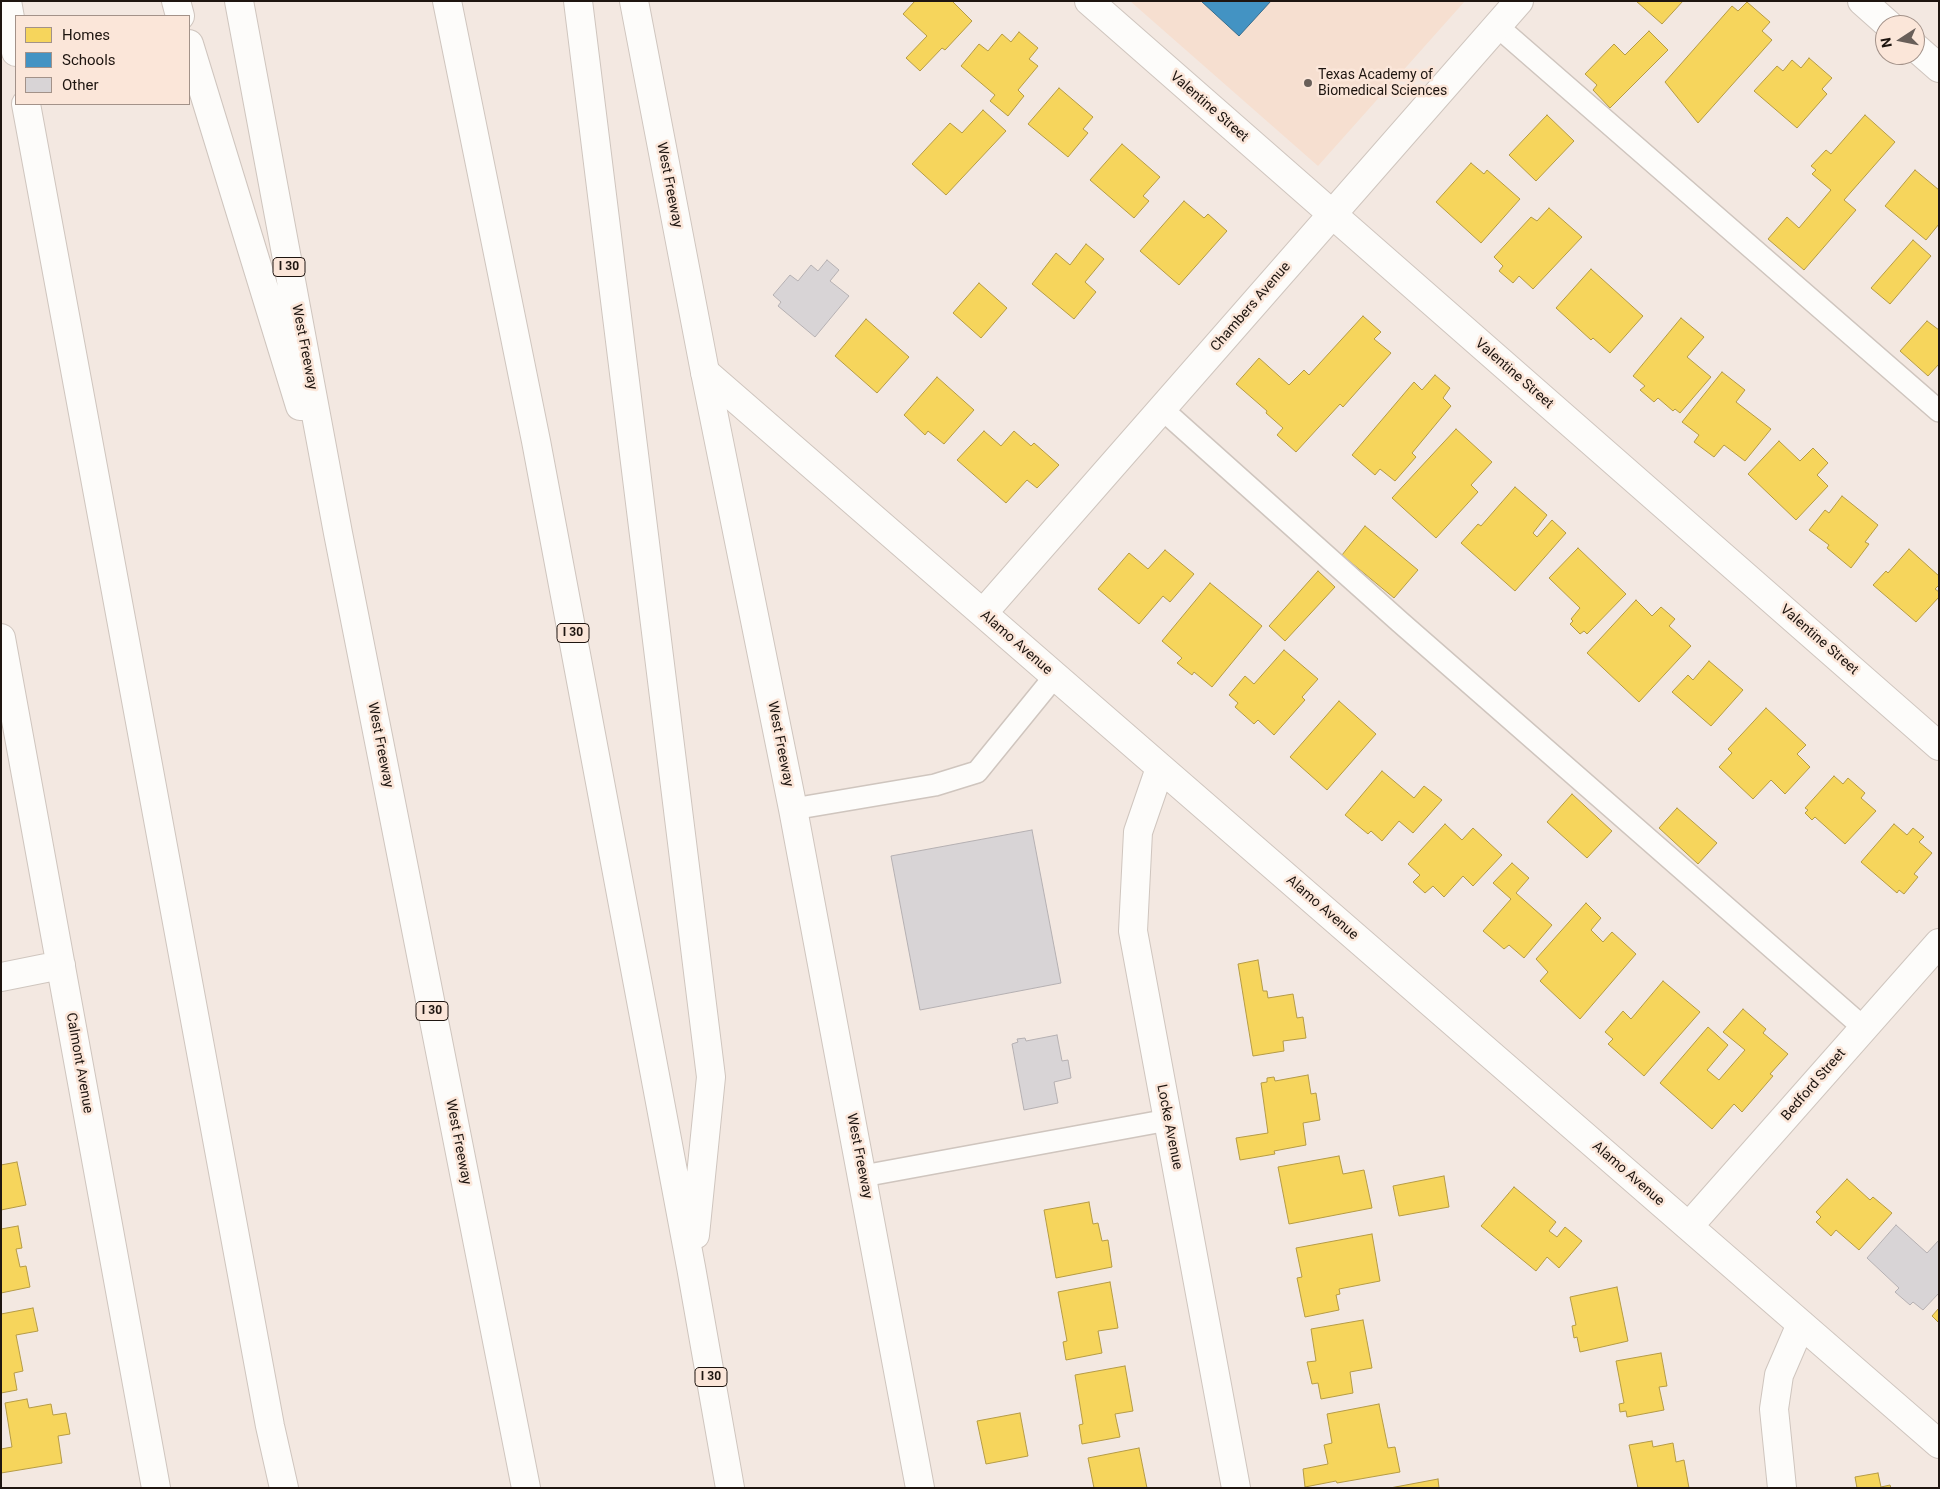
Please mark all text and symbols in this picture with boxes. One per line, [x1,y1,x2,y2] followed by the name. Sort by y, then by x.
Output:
[15,15,190,105] legend
[1875,15,1925,65] north arrow
[62,26,110,44] text: Homes
[1877,36,1895,49] text: N
[62,51,116,69] text: Schools
[1318,67,1447,100] place label: Texas Academy of Biomedical Sciences
[1166,68,1252,146] street label: Valentine Street
[62,76,99,94] text: Other
[1302,77,1314,89] marker: Texas Academy of Biomedical Sciences
[652,141,686,229] street label: West Freeway
[273,258,305,276] road number: I 30
[1208,259,1294,355] street label: Chambers Avenue
[287,303,321,391] street label: West Freeway
[1471,335,1557,413] street label: Valentine Street
[1776,601,1862,679] street label: Valentine Street
[977,607,1055,679] street label: Alamo Avenue
[557,624,589,642] road number: I 30
[763,700,797,788] street label: West Freeway
[363,701,397,789] street label: West Freeway
[1283,872,1361,944] street label: Alamo Avenue
[416,1001,448,1020] road number: I 30
[62,1011,96,1115] street label: Calmont Avenue
[1778,1046,1850,1124] street label: Bedford Street
[1153,1083,1185,1171] street label: Locke Avenue
[441,1098,475,1186] street label: West Freeway
[842,1112,876,1200] street label: West Freeway
[1589,1138,1667,1210] street label: Alamo Avenue
[695,1368,727,1386] road number: I 30

